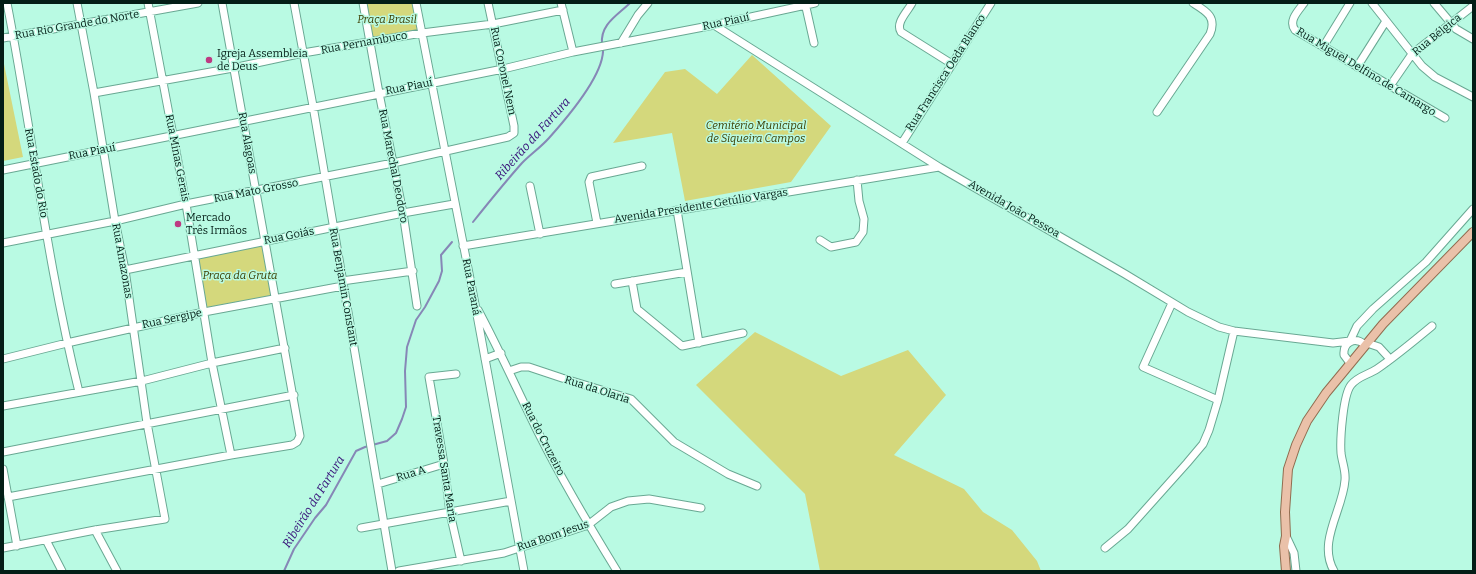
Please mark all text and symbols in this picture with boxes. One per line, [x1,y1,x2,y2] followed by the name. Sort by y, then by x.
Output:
[14,8,140,42] street label: Rua Rio Grande do Norte
[701,11,751,33] street label: Rua Piauí
[1410,11,1464,59] street label: Rua Bélgica
[903,12,989,134] street label: Rua Francisca Oeda Blanco
[357,13,417,27] park label: Praça Brasil
[1294,25,1438,119] street label: Rua Miguel Delfino de Camargo
[487,26,519,116] street label: Rua Coronel Nem
[320,29,408,57] street label: Rua Pernambuco
[217,47,308,73] place label: Igreja Assembleia de Deus
[204,55,214,65] marker: Igreja Assembleia de Deus
[384,76,434,98] street label: Rua Piauí
[492,95,574,183] water label: Ribeirão da Fartura
[375,108,411,224] street label: Rua Marechal Deodoro
[235,111,259,175] street label: Rua Alagoas
[162,113,192,203] street label: Rua Minas Gerais
[706,119,806,145] park label: Cemitério Municipal de Siqueira Campos
[22,127,50,219] street label: Rua Estado do Rio
[67,141,117,163] street label: Rua Piauí
[213,176,299,206] street label: Rua Mato Grosso
[966,177,1062,241] street label: Avenida João Pessoa
[613,186,789,226] street label: Avenida Presidente Getúlio Vargas
[186,211,247,237] place label: Mercado Três Irmãos
[173,219,183,229] marker: Mercado Três Irmãos
[109,222,135,300] street label: Rua Amazonas
[263,225,315,247] street label: Rua Goiás
[326,227,360,347] street label: Rua Benjamin Constant
[459,257,483,317] street label: Rua Paraná
[203,269,277,283] park label: Praça da Gruta
[141,306,203,332] street label: Rua Sergipe
[563,373,631,407] street label: Rua da Olaria
[519,400,567,478] street label: Rua do Cruzeiro
[429,415,459,523] street label: Travessa Santa Maria
[280,453,348,551] water label: Ribeirão da Fartura
[395,463,427,485] street label: Rua A
[515,518,591,554] street label: Rua Bom Jesus

